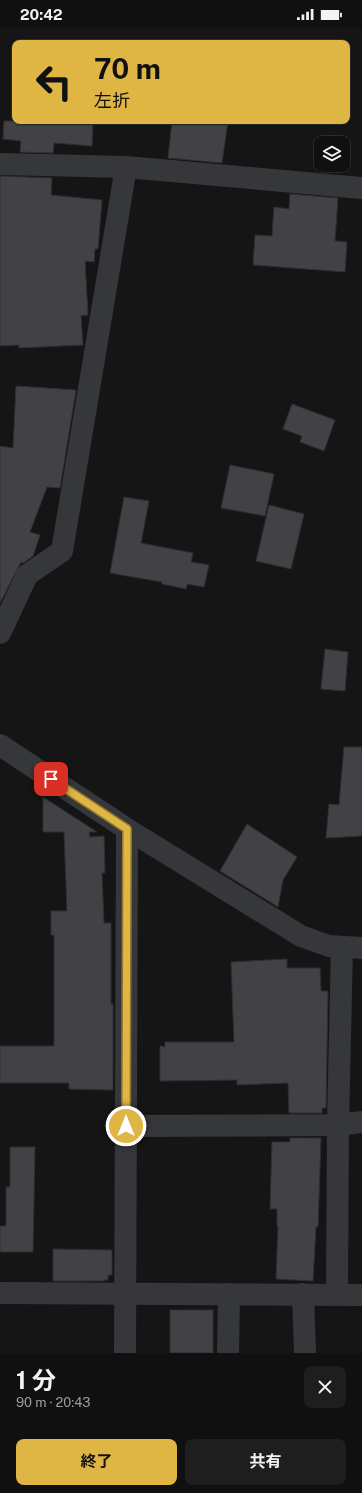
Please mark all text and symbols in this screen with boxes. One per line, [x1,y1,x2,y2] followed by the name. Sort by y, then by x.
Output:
[20,6,63,23] text: 20:42
[94,52,161,85] text: 70 m
[28,56,80,108] icon: left
[94,90,130,111] text: 左折
[314,136,350,172] map controls
[314,136,350,172] button: layers
[34,762,68,796] pin
[40,768,62,790] icon: arrive
[105,1105,147,1147] position arrow
[16,1366,56,1394] text: 1 分
[304,1366,346,1408] button: close
[16,1395,91,1410] text: 90 m · 20:43
[16,1439,177,1485] button: 終了
[185,1439,346,1485] button: 共有

